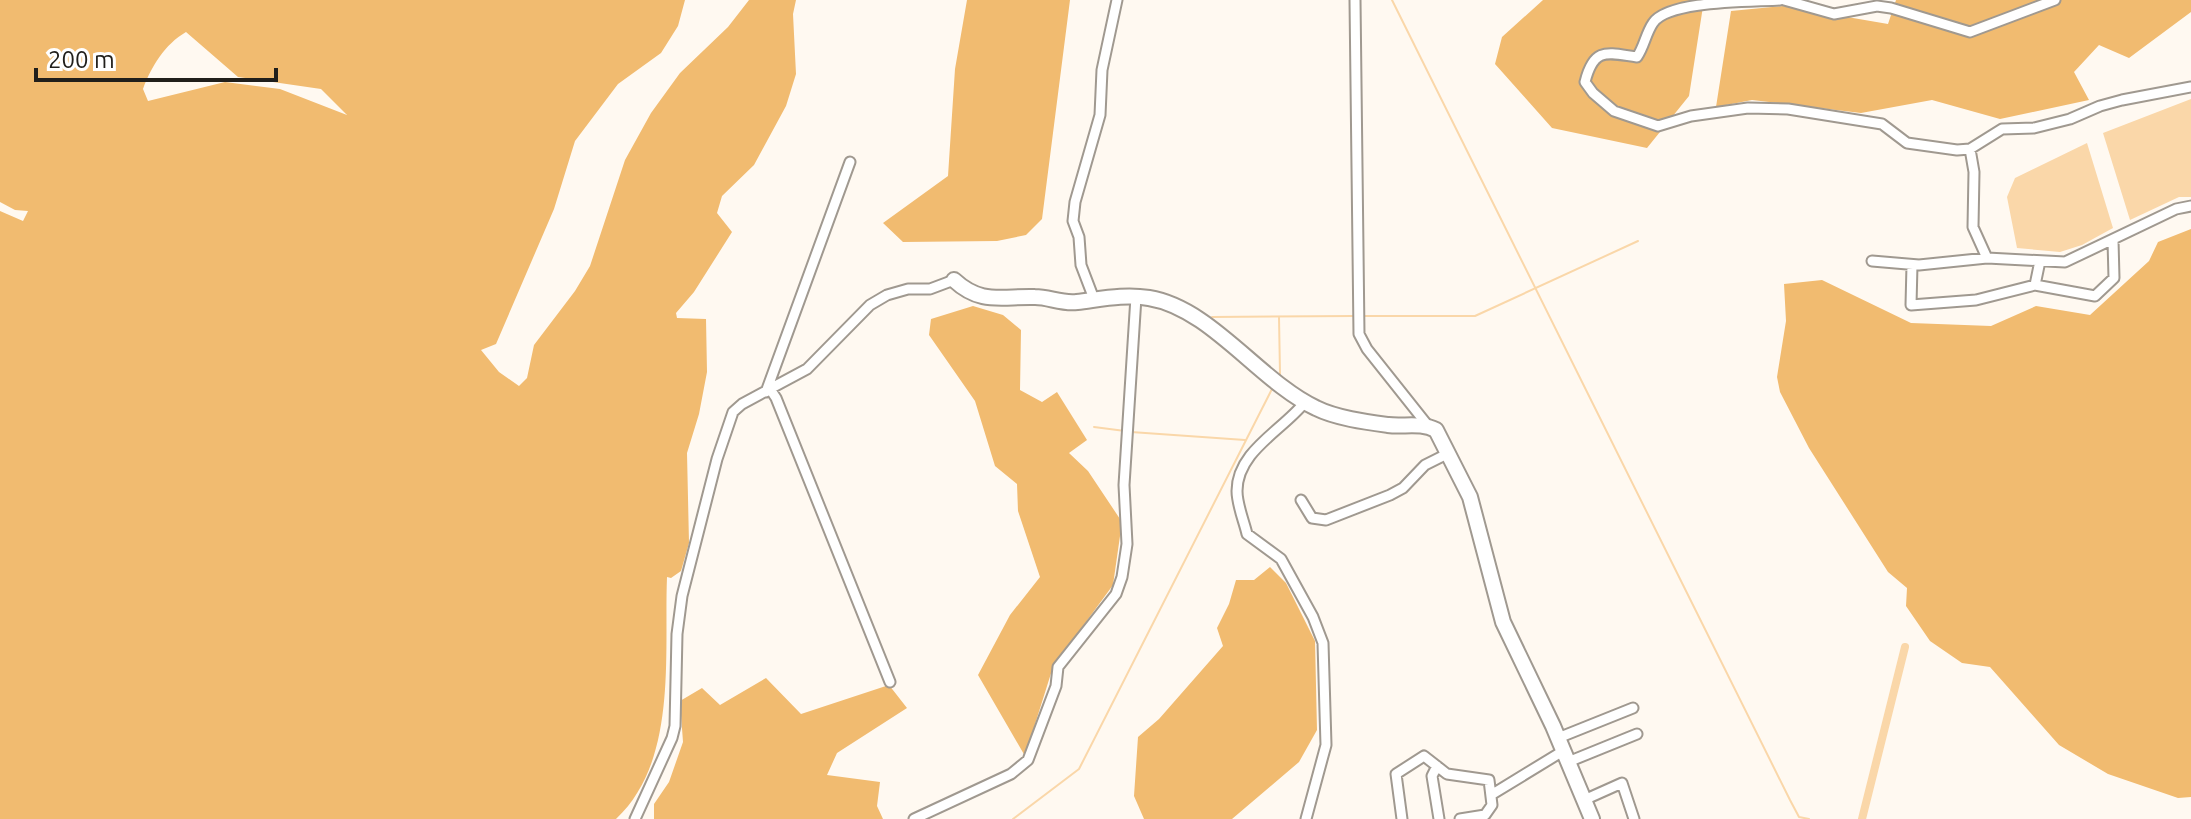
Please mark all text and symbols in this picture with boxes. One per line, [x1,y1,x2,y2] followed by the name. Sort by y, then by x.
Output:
[36,32,276,82] scale bar
[48,46,115,73] text: 200 m

